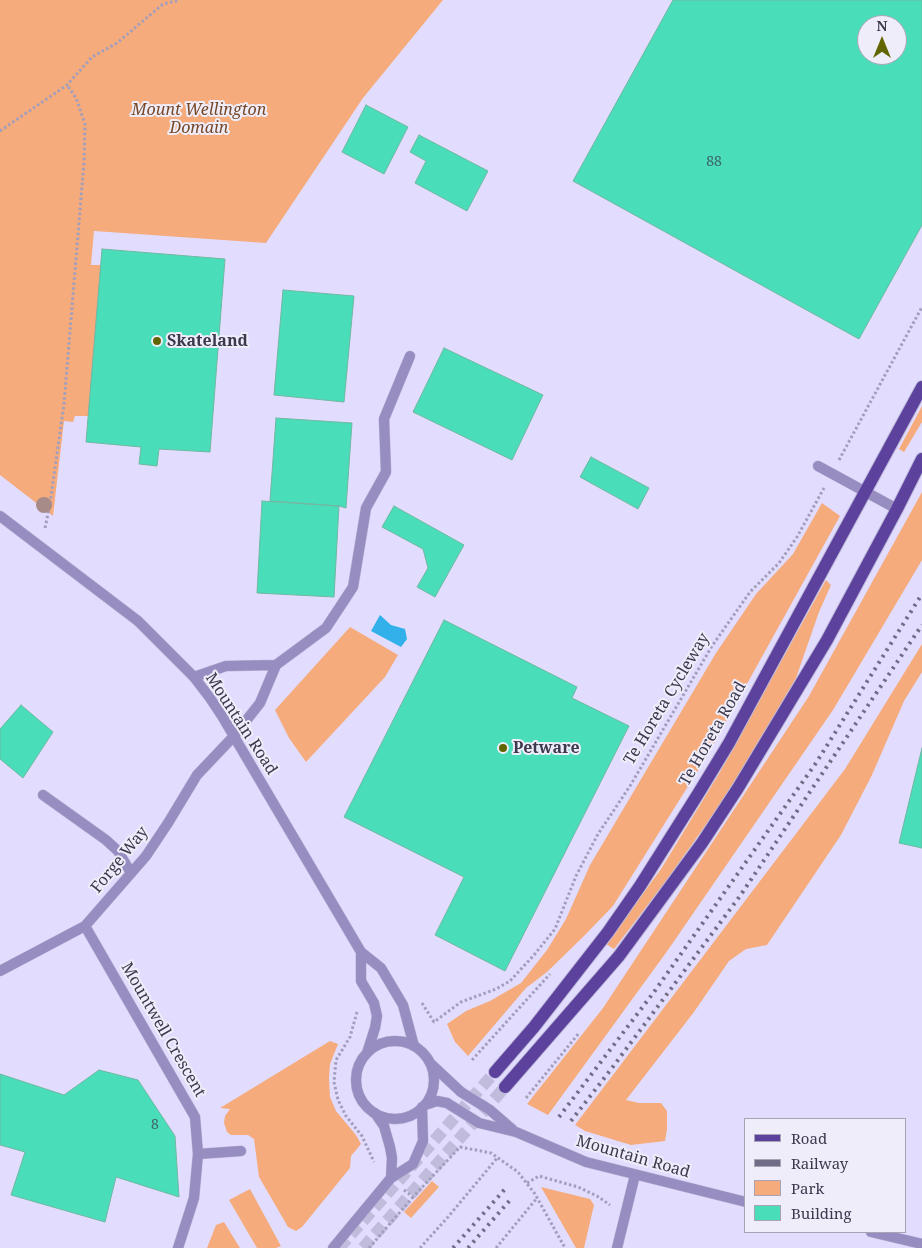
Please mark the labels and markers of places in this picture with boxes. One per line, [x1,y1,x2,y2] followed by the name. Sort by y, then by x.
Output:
[167,331,248,351] place label: Skateland
[151,335,163,347] marker: Skateland
[513,738,580,758] place label: Petware
[497,742,509,754] marker: Petware

